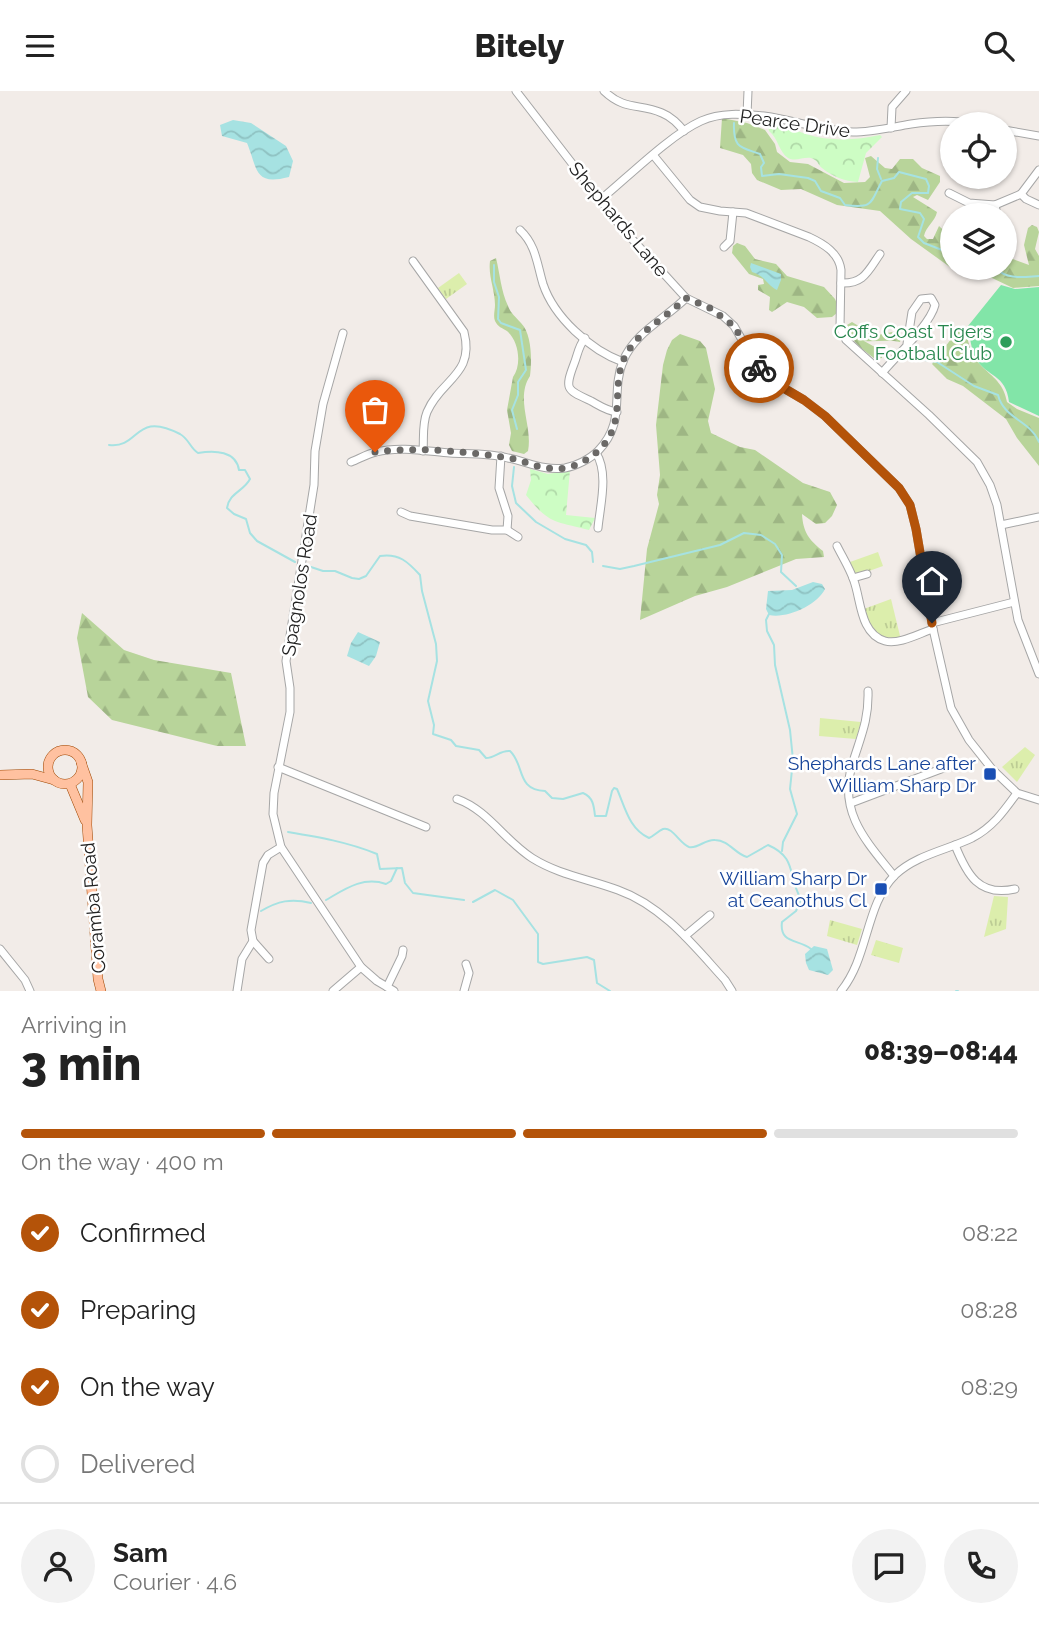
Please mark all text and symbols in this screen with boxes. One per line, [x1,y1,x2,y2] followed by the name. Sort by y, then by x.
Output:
[21,27,59,65] icon: menu
[475,27,564,64] text: Bitely
[980,27,1018,65] icon: search
[738,104,852,142] street label: Pearce Drive
[940,112,1017,280] map controls
[940,112,1017,189] button: locate
[565,157,673,281] street label: Shephards Lane
[940,203,1017,280] button: layers
[834,320,992,364] place label: Coffs Coast Tigers Football Club
[724,333,794,403] courier
[998,334,1014,350] marker: Coffs Coast Tigers Football Club
[740,349,778,387] icon: bike
[345,380,405,452] pin
[356,391,394,429] icon: bag
[277,512,321,658] street label: Spagnolos Road
[902,551,962,623] pin
[913,562,951,600] icon: home
[788,752,976,796] place label: Shephards Lane after William Sharp Dr
[982,766,998,782] marker: Shephards Lane after William Sharp Dr
[76,842,110,974] street label: Coramba Road
[719,867,868,911] place label: William Sharp Dr at Ceanothus Cl
[873,881,889,897] marker: William Sharp Dr at Ceanothus Cl
[21,1011,127,1038] text: Arriving in
[864,1036,1018,1066] text: 08:39–08:44
[21,1037,141,1091] text: 3 min
[21,1148,224,1175] text: On the way · 400 m
[21,1214,59,1252] icon: check
[80,1218,206,1248] text: Confirmed
[962,1219,1018,1246] text: 08:22
[21,1291,59,1329] icon: check
[80,1295,196,1325] text: Preparing
[960,1296,1018,1323] text: 08:28
[21,1368,59,1406] icon: check
[80,1372,215,1402] text: On the way
[960,1373,1018,1400] text: 08:29
[80,1449,195,1479] text: Delivered
[21,1529,95,1603] button: person
[852,1529,926,1603] button: chat
[944,1529,1018,1603] button: phone
[113,1538,168,1568] text: Sam
[113,1568,237,1595] text: Courier · 4.6

